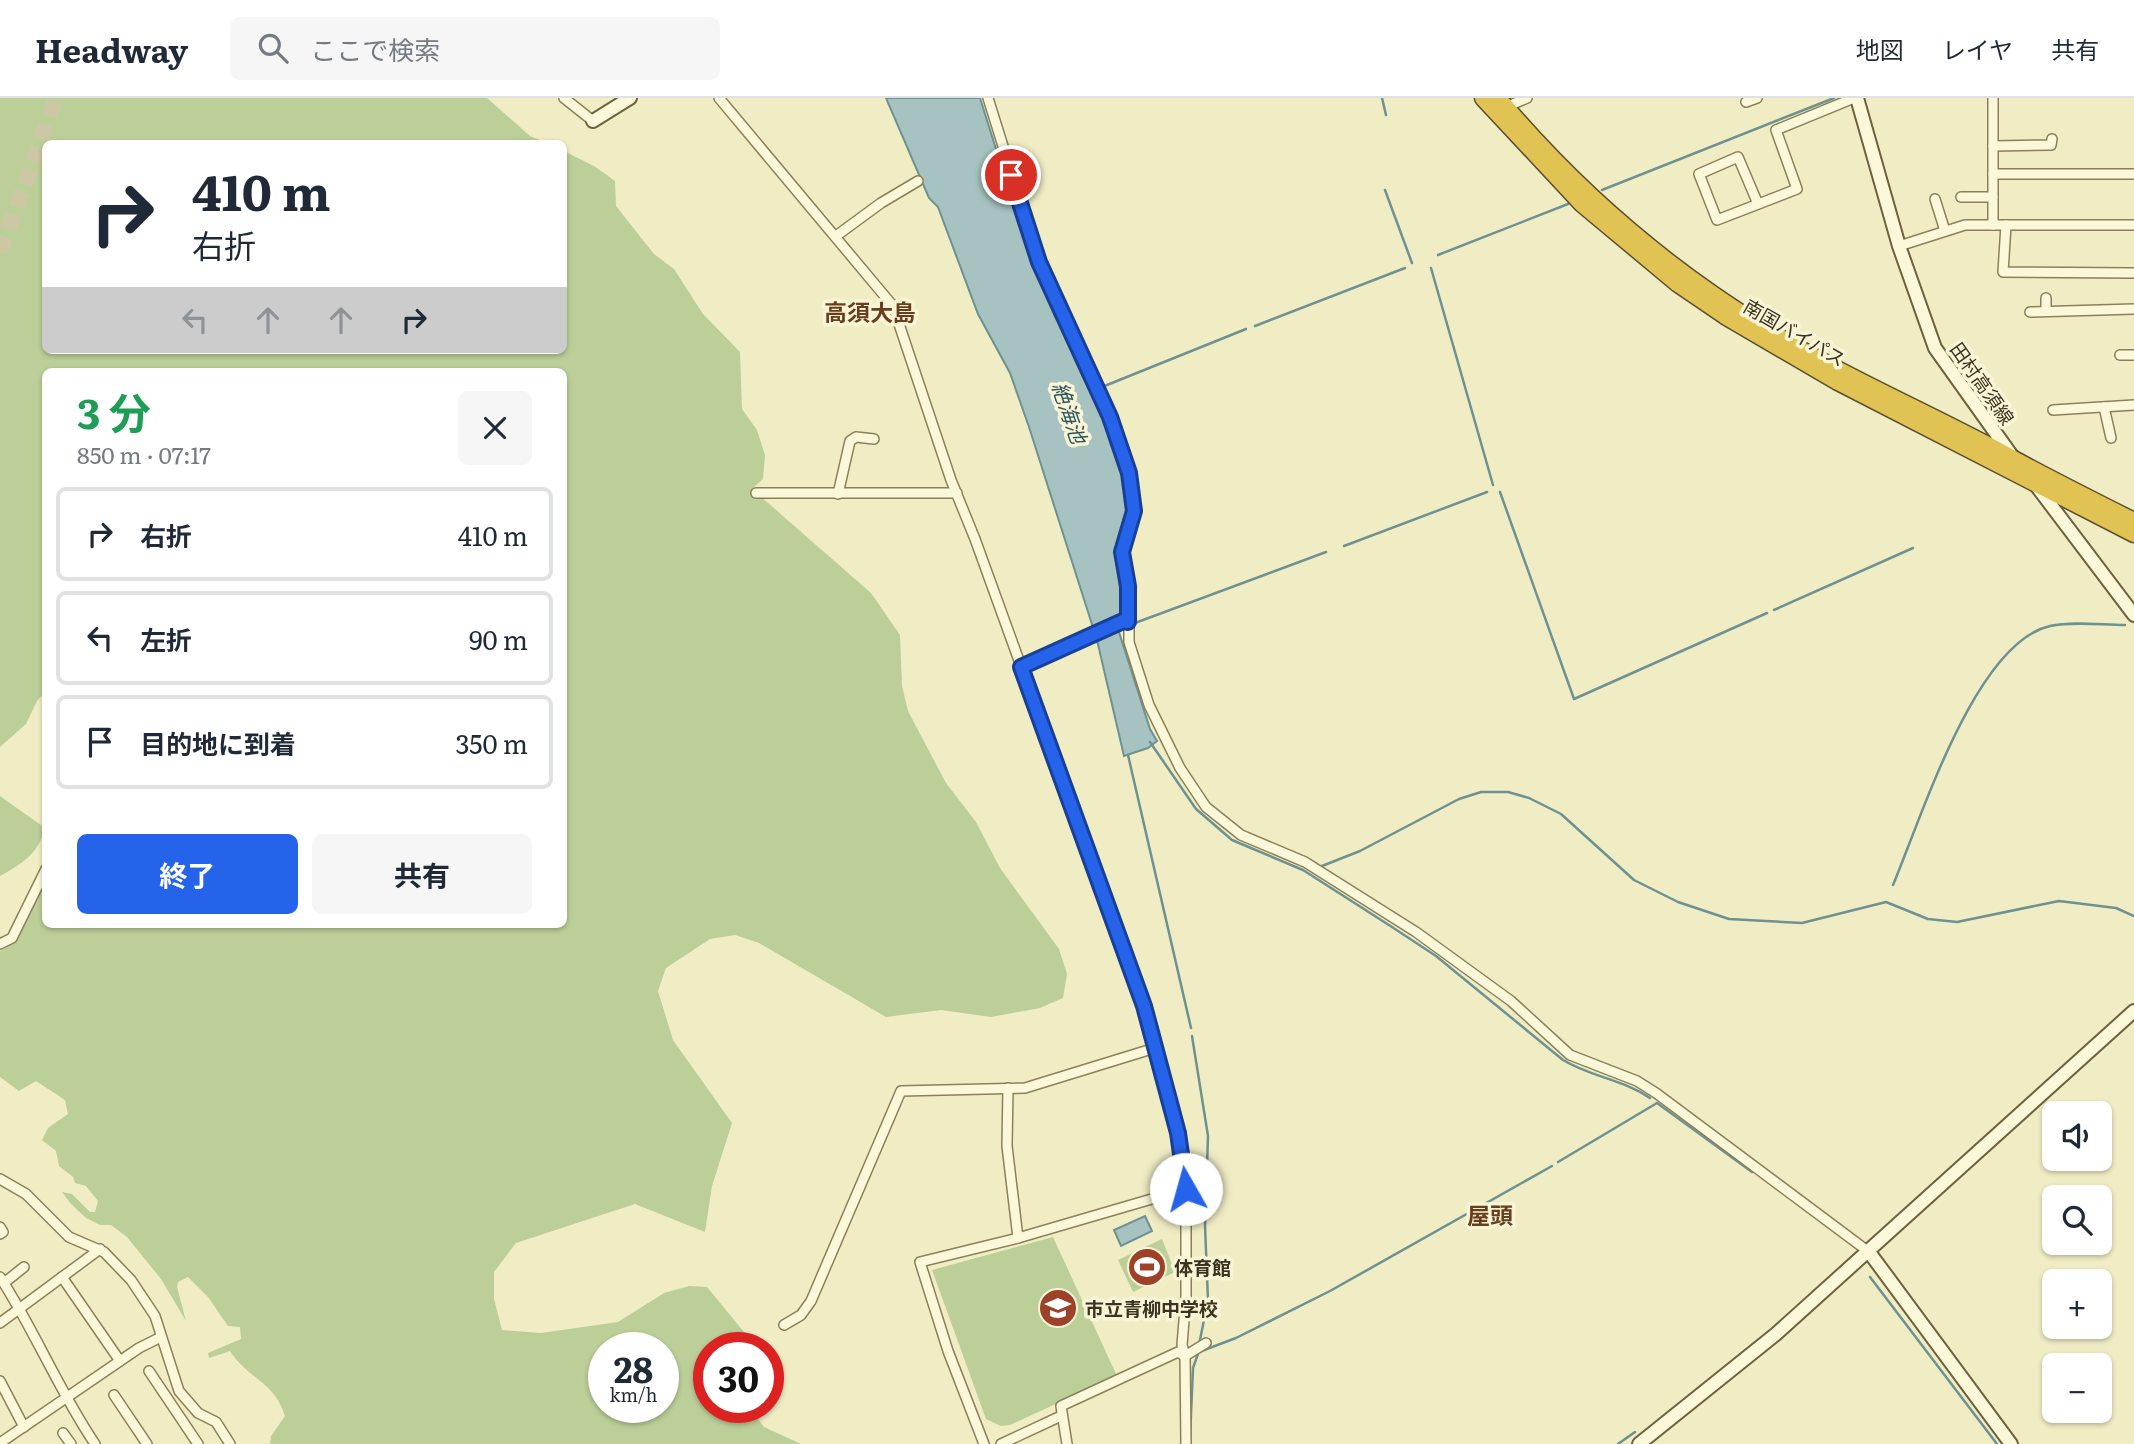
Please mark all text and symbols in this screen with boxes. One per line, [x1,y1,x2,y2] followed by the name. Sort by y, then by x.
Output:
[230,17,720,80] search box
[35,24,188,73] text: Headway
[254,29,292,67] icon: search
[310,29,440,68] text: ここで検索
[1856,31,1904,66] text: 地図
[1942,31,2013,66] text: レイヤ
[2051,31,2099,66] text: 共有
[981,145,1041,205] pin
[192,153,331,226] text: 410 m
[992,156,1030,194] icon: arrive
[77,168,168,259] icon: right
[192,220,256,268] text: 右折
[1739,291,1851,373] street label: 南国バイパス
[824,294,916,328] district label: 高須大島
[176,301,214,339] icon: left
[249,301,287,339] icon: ahead
[322,301,360,339] icon: ahead
[395,301,433,339] icon: right
[1944,336,2022,430] street label: 田村高須線
[1046,377,1097,449] water label: 絶海池
[77,380,151,442] text: 3 分
[458,391,532,465] button: close
[77,437,211,471] text: 850 m · 07:17
[81,515,119,553] icon: right
[140,515,192,554] text: 右折
[458,515,528,554] text: 410 m
[81,619,119,657] icon: left
[140,619,192,658] text: 左折
[469,619,528,658] text: 90 m
[81,723,119,761] icon: arrive
[140,723,296,762] text: 目的地に到着
[455,723,528,762] text: 350 m
[77,834,298,914] button: 終了
[312,834,532,914] button: 共有
[2042,1101,2112,1423] map controls
[2042,1101,2112,1171] button: sound
[1149,1152,1223,1226] position arrow
[2042,1185,2112,1255] button: search
[1467,1197,1513,1231] district label: 屋頭
[1126,1246,1168,1288] sports icon: 体育館
[1174,1253,1231,1281] place label: 体育館
[2042,1269,2112,1339] button: +
[1037,1287,1079,1329] school or university icon: 市立青柳中学校
[1085,1294,1218,1322] place label: 市立青柳中学校
[693,1332,784,1423] speed limit sign: 30
[614,1342,653,1394] text: 28
[2042,1353,2112,1423] button: −
[610,1381,657,1408] text: km/h

